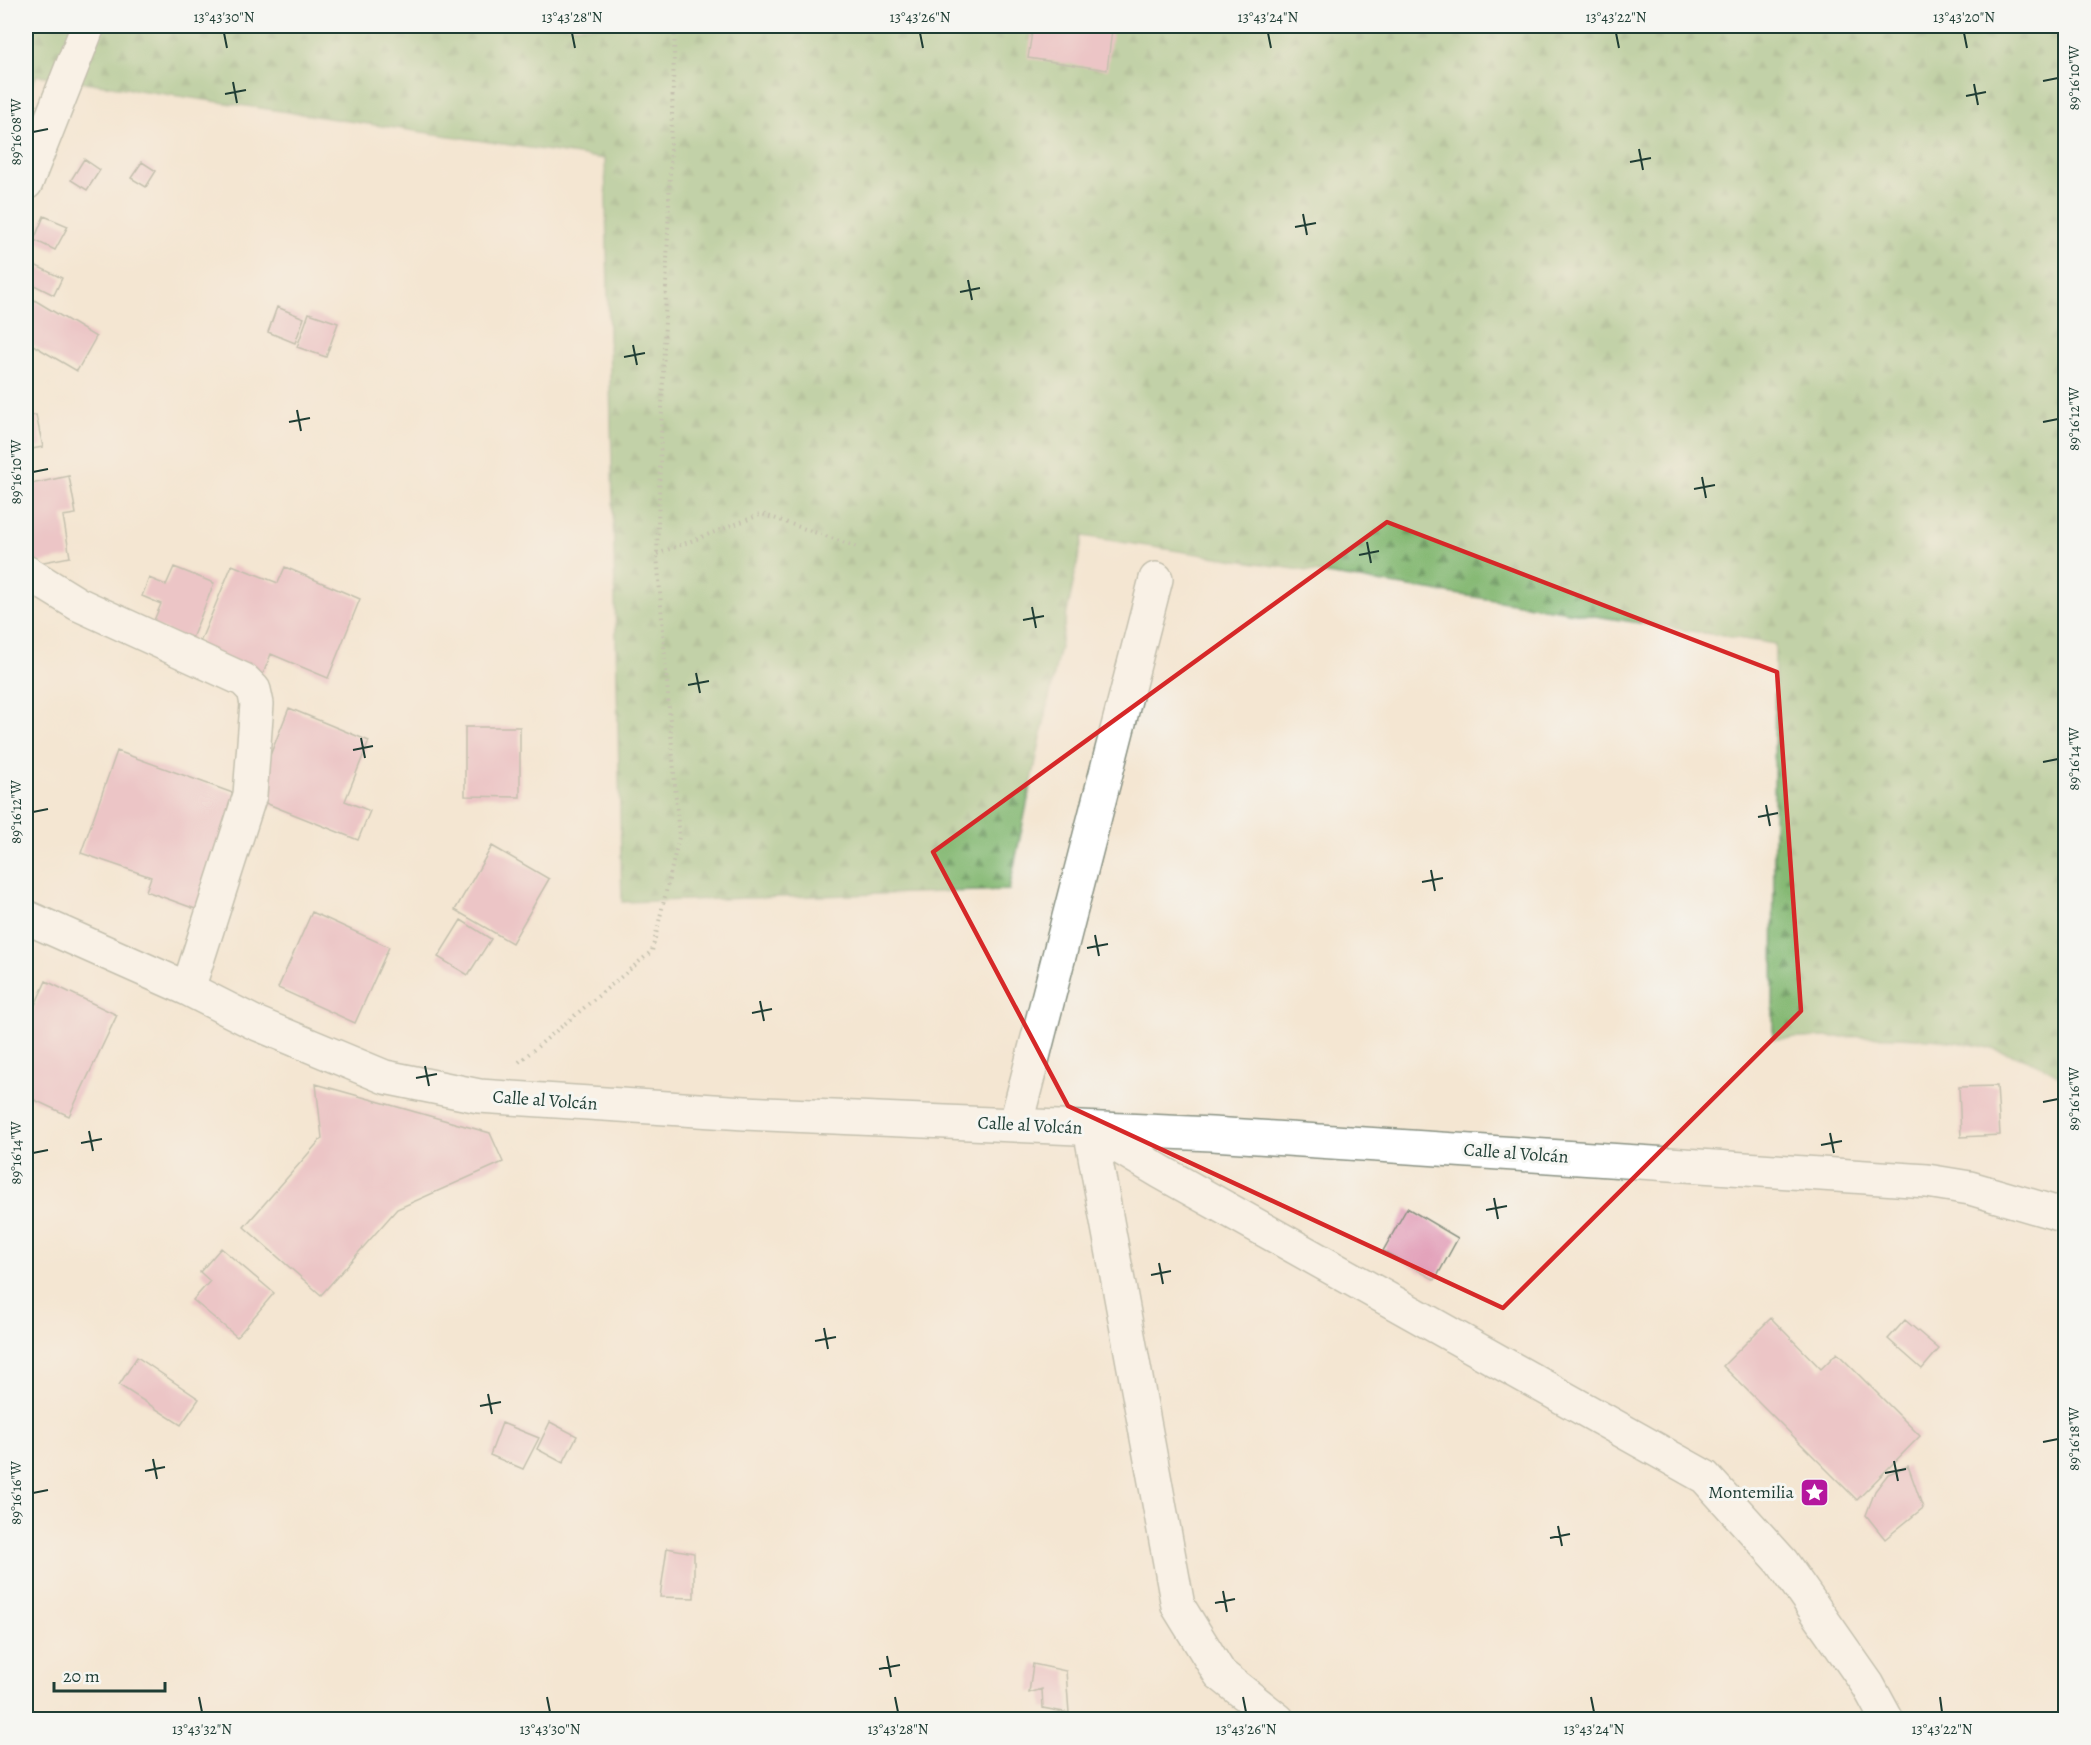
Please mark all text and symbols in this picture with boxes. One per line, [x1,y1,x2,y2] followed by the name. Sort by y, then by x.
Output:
[193,7,255,27] text: 13°43'30"N
[541,7,603,27] text: 13°43'28"N
[890,7,951,27] text: 13°43'26"N
[1238,7,1299,27] text: 13°43'24"N
[1585,7,1647,27] text: 13°43'22"N
[1933,7,1995,27] text: 13°43'20"N
[2064,46,2084,110] text: 89°16'10"W
[6,98,26,166] text: 89°16'08"W
[2064,387,2084,451] text: 89°16'12"W
[6,440,26,504] text: 89°16'10"W
[2064,727,2084,791] text: 89°16'14"W
[6,780,26,844] text: 89°16'12"W
[2064,1067,2084,1131] text: 89°16'16"W
[492,1084,598,1116] street label: Calle al Volcán
[977,1110,1083,1140] street label: Calle al Volcán
[6,1121,26,1185] text: 89°16'14"W
[1463,1137,1569,1169] street label: Calle al Volcán
[2064,1407,2084,1471] text: 89°16'18"W
[6,1461,26,1525] text: 89°16'16"W
[1799,1476,1831,1508] place icon: Montemilia
[1708,1480,1795,1504] place label: Montemilia
[54,1655,165,1693] scale bar
[63,1664,100,1688] text: 20 m
[172,1719,232,1739] text: 13°43'32"N
[519,1719,581,1739] text: 13°43'30"N
[867,1719,929,1739] text: 13°43'28"N
[1216,1719,1277,1739] text: 13°43'26"N
[1564,1719,1625,1739] text: 13°43'24"N
[1911,1719,1973,1739] text: 13°43'22"N

